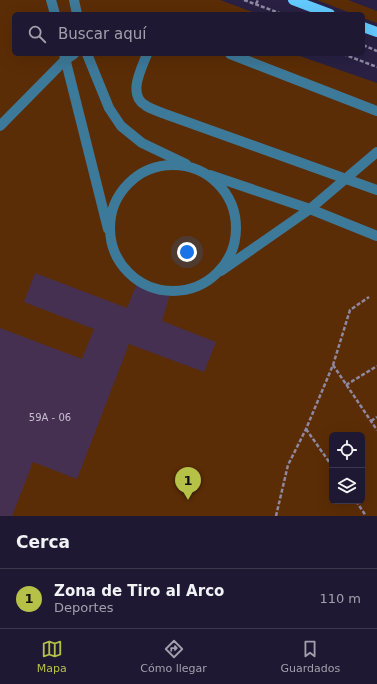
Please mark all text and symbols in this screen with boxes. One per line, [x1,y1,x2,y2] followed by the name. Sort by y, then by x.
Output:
[12,12,365,56] search box
[26,23,48,45] icon: search
[58,25,146,43] text: Buscar aquí
[177,242,197,262] your location
[29,412,71,423] house number: 59A - 06
[329,432,365,504] map controls
[329,432,365,468] button: locate
[175,467,201,500] pin: 1
[329,468,365,504] button: layers
[16,532,70,552] text: Cerca
[54,582,224,600] text: Zona de Tiro al Arco
[24,591,34,606] text: 1
[319,591,361,606] text: 110 m
[54,600,113,615] text: Deportes
[37,638,67,675] tab: Mapa
[140,638,207,675] tab: Cómo llegar
[280,638,340,675] tab: Guardados

